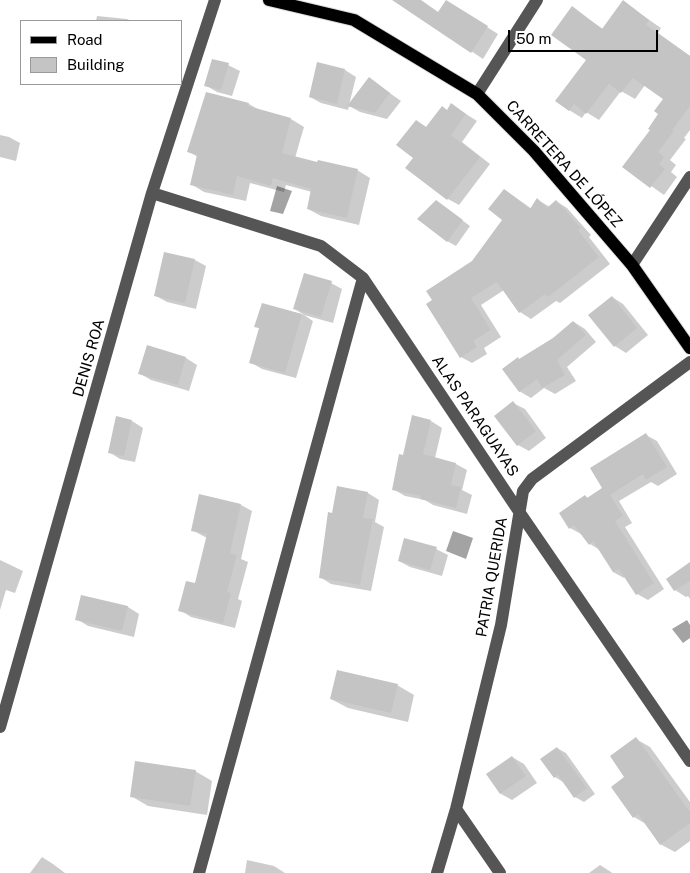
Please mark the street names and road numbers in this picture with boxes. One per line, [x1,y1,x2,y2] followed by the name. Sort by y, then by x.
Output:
[502,97,626,231] street label: CARRETERA DE LÓPEZ
[69,317,109,399] street label: DENIS ROA
[428,352,522,480] street label: ALAS PARAGUAYAS
[473,516,511,638] street label: PATRIA QUERIDA

